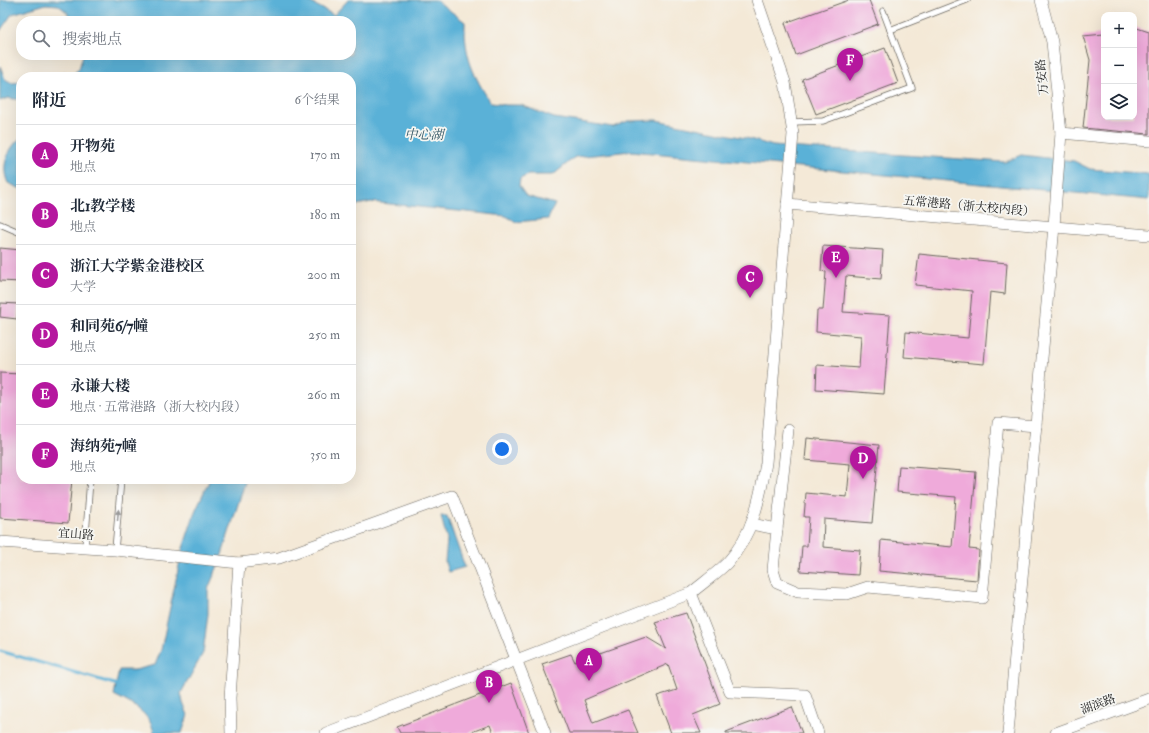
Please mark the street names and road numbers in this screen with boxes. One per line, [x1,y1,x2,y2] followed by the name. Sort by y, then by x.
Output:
[1033,58,1052,96] street label: 万安路
[903,193,1035,220] street label: 五常港路（浙大校内段）
[57,526,94,543] street label: 宜山路
[1079,691,1118,718] street label: 湖滨路

